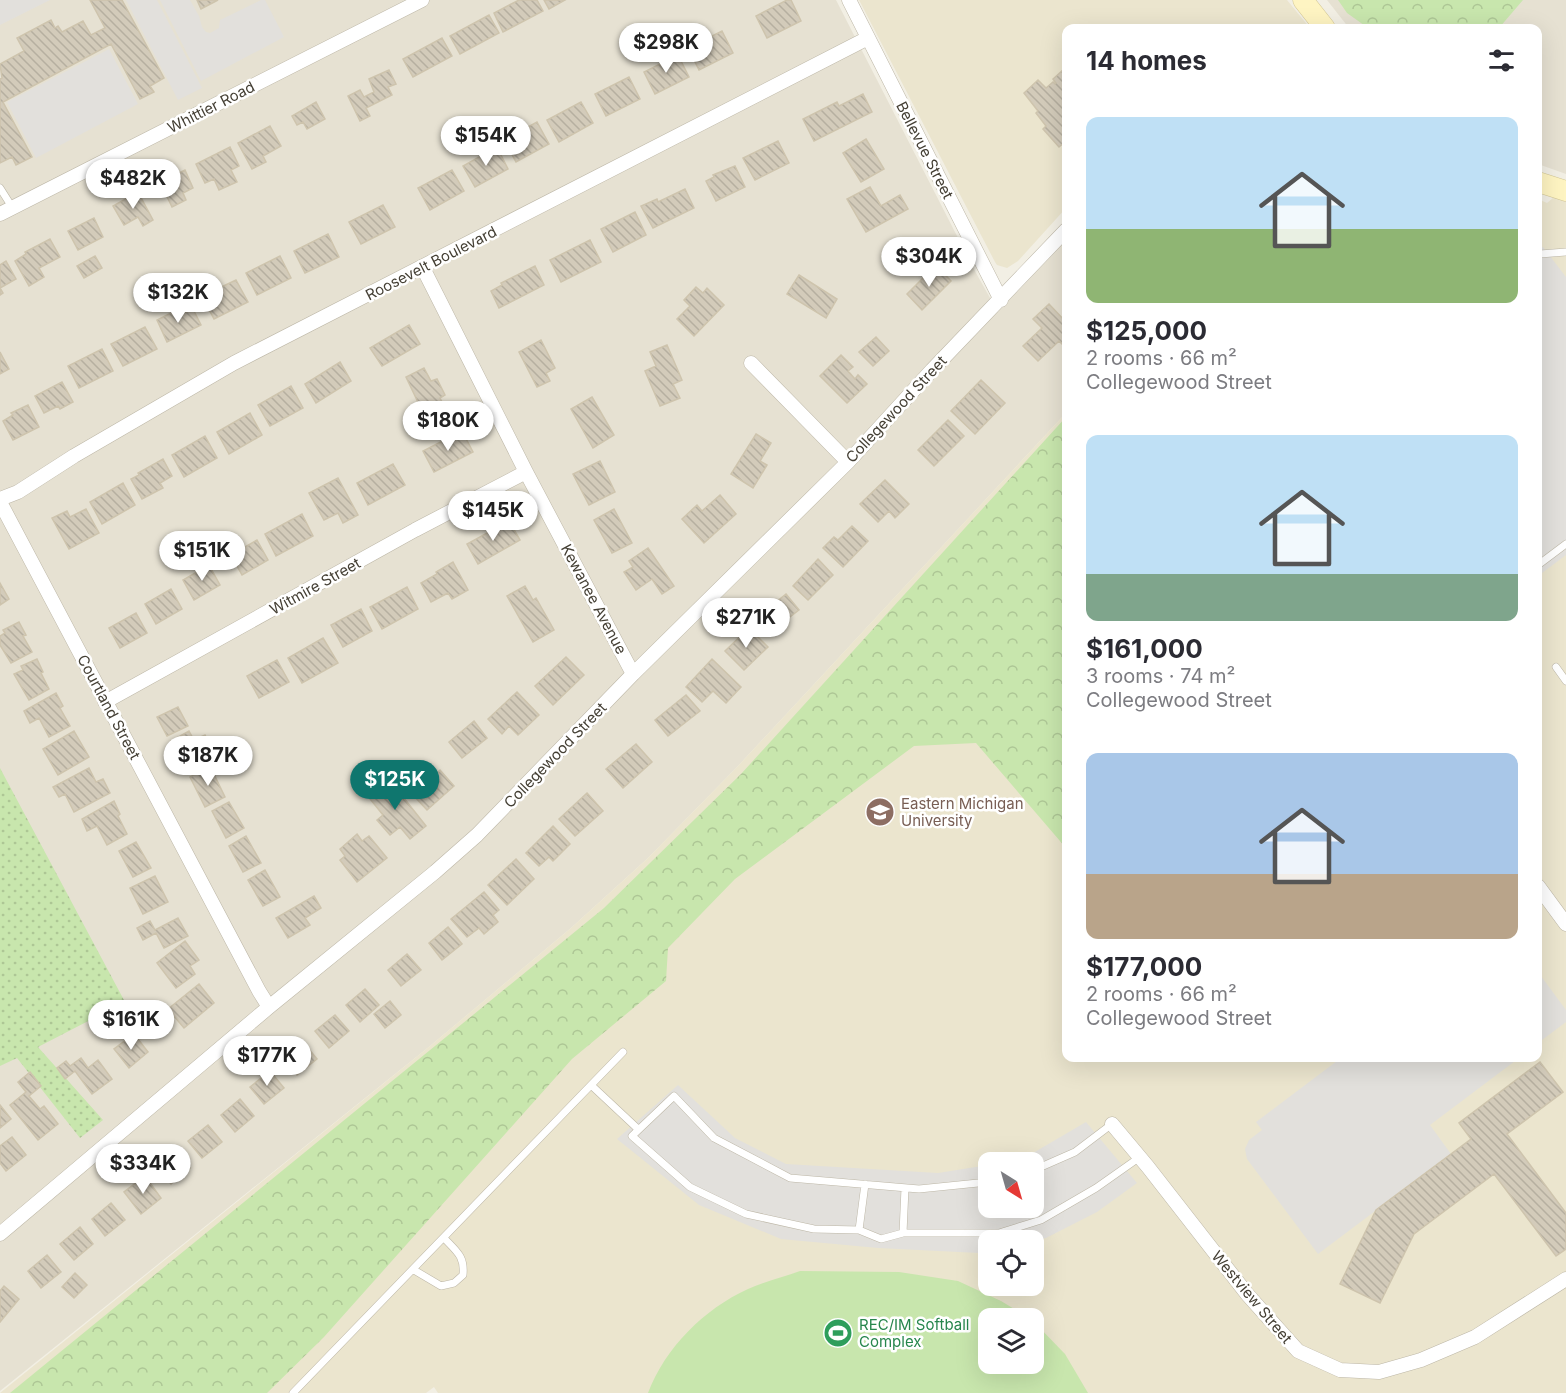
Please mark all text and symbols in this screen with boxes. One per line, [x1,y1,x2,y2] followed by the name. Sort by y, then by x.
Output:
[624,23,708,74] pin: $298K
[633,30,699,54] text: $298K
[1485,44,1518,77] icon: filters
[1086,45,1207,76] text: 14 homes
[164,77,258,137] street label: Whittier Road
[892,98,958,202] street label: Bellevue Street
[444,116,528,167] pin: $154K
[455,123,517,147] text: $154K
[1248,156,1356,264] icon: home
[91,159,175,210] pin: $482K
[100,166,166,190] text: $482K
[362,222,500,304] street label: Roosevelt Boulevard
[887,237,971,288] pin: $304K
[895,244,963,268] text: $304K
[136,273,220,324] pin: $132K
[147,280,209,304] text: $132K
[1086,315,1207,346] text: $125,000
[1086,346,1237,370] text: 2 rooms · 66 m²
[842,351,951,466] street label: Collegewood Street
[1086,370,1272,394] text: Collegewood Street
[406,401,490,452] pin: $180K
[417,408,479,432] text: $180K
[1248,474,1356,582] icon: home
[451,491,535,542] pin: $145K
[462,498,524,522] text: $145K
[160,531,244,582] pin: $151K
[173,538,231,562] text: $151K
[557,541,631,657] street label: Kewanee Avenue
[266,553,364,619] street label: Witmire Street
[704,598,788,649] pin: $271K
[716,605,776,629] text: $271K
[1086,633,1203,664] text: $161,000
[73,651,145,763] street label: Courtland Street
[1086,664,1235,688] text: 3 rooms · 74 m²
[1086,688,1272,712] text: Collegewood Street
[500,698,610,812] street label: Collegewood Street
[166,736,250,787] pin: $187K
[178,743,238,767] text: $187K
[353,760,437,811] pin: $125K
[364,767,426,791] text: $125K
[1248,792,1356,900] icon: home
[901,794,1024,830] place label: Eastern Michigan University
[864,796,896,828] school or university icon: Eastern Michigan University
[1086,951,1202,982] text: $177,000
[1086,982,1237,1006] text: 2 rooms · 66 m²
[89,1000,173,1051] pin: $161K
[1086,1006,1272,1030] text: Collegewood Street
[102,1007,160,1031] text: $161K
[225,1036,309,1087] pin: $177K
[237,1043,297,1067] text: $177K
[101,1144,185,1195] pin: $334K
[110,1151,176,1175] text: $334K
[978,1152,1044,1218] north arrow
[978,1152,1044,1374] map controls
[978,1230,1044,1296] button: locate
[1208,1247,1296,1347] street label: Westview Street
[978,1308,1044,1374] button: layers
[859,1315,969,1351] place label: REC/IM Softball Complex
[822,1317,854,1349] sports icon: REC/IM Softball Complex

